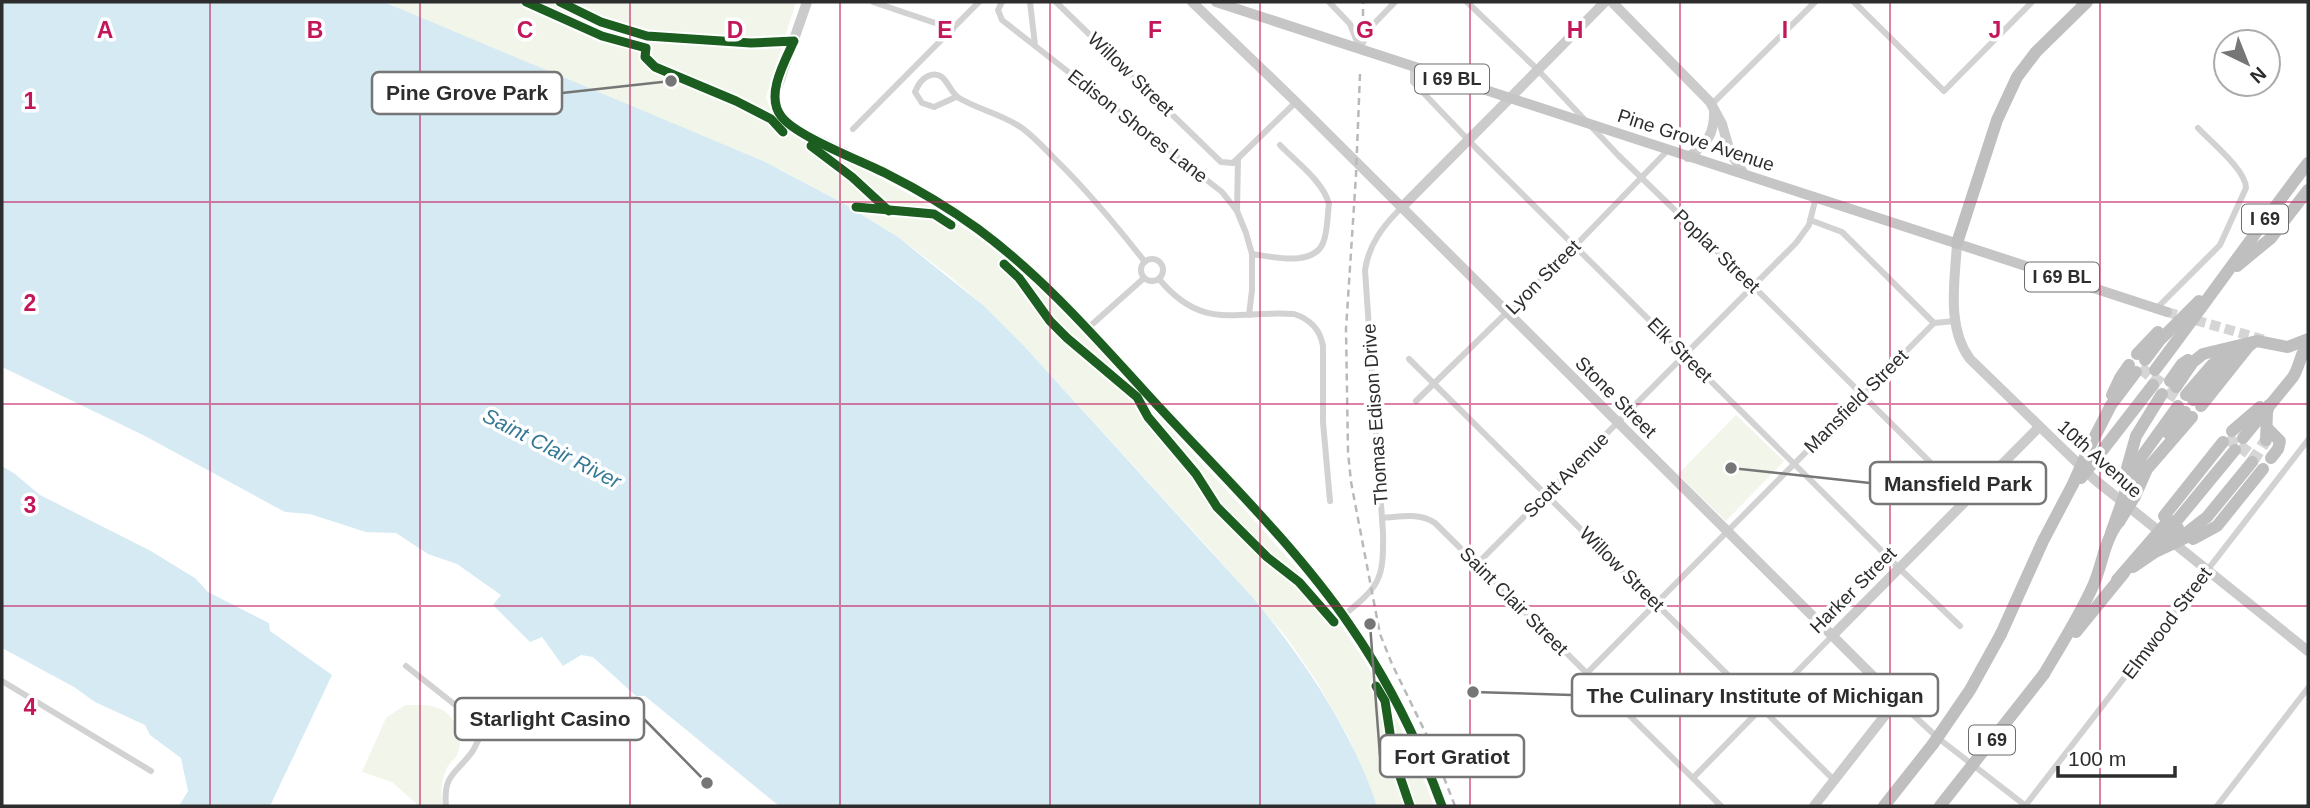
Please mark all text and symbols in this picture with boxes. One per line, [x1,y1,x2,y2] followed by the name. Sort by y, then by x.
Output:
[97,17,113,43] text: A
[307,17,323,43] text: B
[517,17,533,43] text: C
[727,17,743,43] text: D
[937,17,953,43] text: E
[1148,17,1162,43] text: F
[1356,17,1374,43] text: G
[1567,17,1583,43] text: H
[1782,17,1788,43] text: I
[1989,17,2001,43] text: J
[1084,28,1179,121] street label: Willow Street
[2212,28,2282,98] north arrow
[2246,63,2270,87] text: N
[1415,64,1489,94] road number: I 69 BL
[1064,65,1212,187] street label: Edison Shores Lane
[372,72,562,114] callout: Pine Grove Park
[386,81,548,104] text: Pine Grove Park
[24,88,37,114] text: 1
[1615,105,1777,175] street label: Pine Grove Avenue
[2242,204,2288,233] road number: I 69
[1670,205,1765,298] street label: Poplar Street
[1501,235,1585,319] street label: Lyon Street
[2025,262,2099,292] road number: I 69 BL
[24,290,36,316] text: 2
[1643,313,1717,387] street label: Elk Street
[1358,323,1392,505] street label: Thomas Edison Drive
[1800,345,1912,457] street label: Mansfield Street
[1571,352,1661,442] street label: Stone Street
[479,403,626,493] water label: Saint Clair River
[2054,416,2146,502] street label: 10th Avenue
[1519,428,1613,522] street label: Scott Avenue
[1870,462,2046,504] callout: Mansfield Park
[1884,472,2032,495] text: Mansfield Park
[24,492,36,518] text: 3
[1575,522,1669,616] street label: Willow Street
[1806,542,1901,637] street label: Harker Street
[1456,543,1573,660] street label: Saint Clair Street
[2118,563,2216,683] street label: Elmwood Street
[1572,674,1938,716] callout: The Culinary Institute of Michigan
[1586,684,1924,707] text: The Culinary Institute of Michigan
[24,694,37,720] text: 4
[455,698,644,740] callout: Starlight Casino
[469,707,631,730] text: Starlight Casino
[1969,726,2015,754] road number: I 69
[2058,734,2175,778] scale bar
[1380,735,1524,777] callout: Fort Gratiot
[1394,745,1510,768] text: Fort Gratiot
[2068,747,2126,770] text: 100 m

